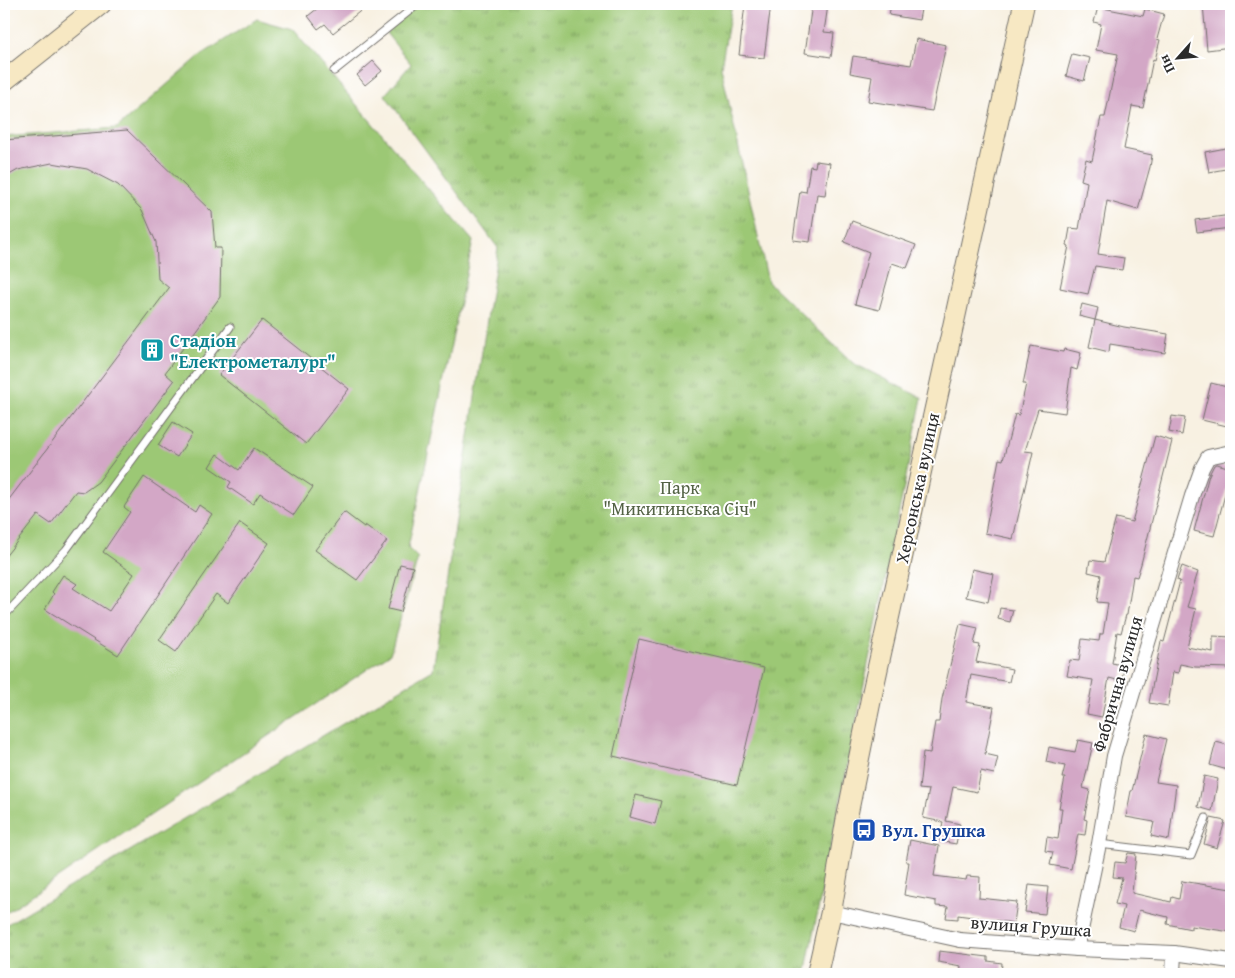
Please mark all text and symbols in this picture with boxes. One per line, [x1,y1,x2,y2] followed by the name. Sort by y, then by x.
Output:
[1152,32,1202,82] north arrow
[1153,51,1179,76] text: Пн
[170,327,336,375] place label: Стадіон "Електрометалург"
[139,337,165,363] building icon: Стадіон "Електрометалург"
[888,410,946,566] street label: Херсонська вулиця
[603,474,757,522] park label: Парк "Микитинська Січ"
[1085,613,1149,755] street label: Фабрична вулиця
[851,817,877,843] bus stop icon: Вул. Грушка
[882,817,986,844] place label: Вул. Грушка
[970,908,1093,944] street label: вулиця Грушка

